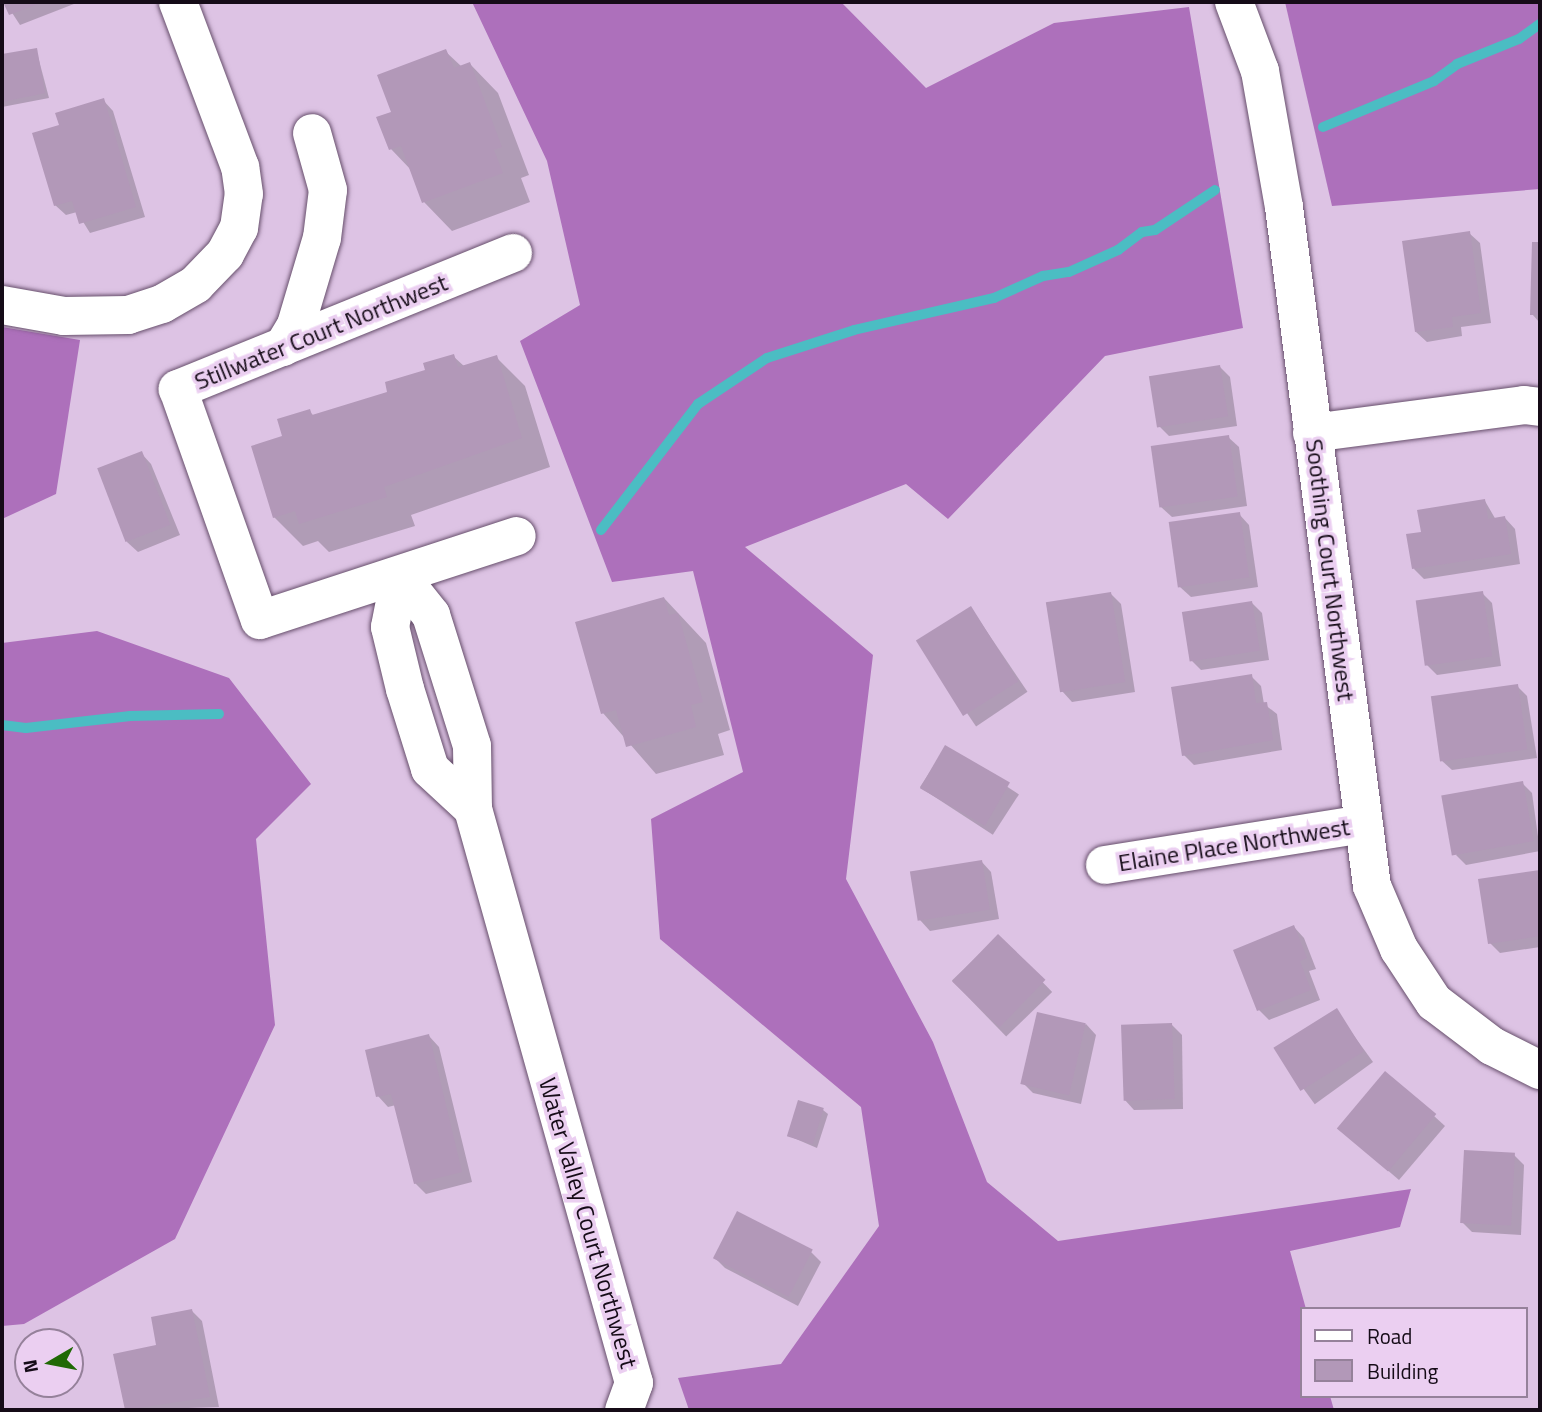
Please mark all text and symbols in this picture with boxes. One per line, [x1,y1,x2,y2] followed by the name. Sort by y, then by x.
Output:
[190,268,452,396] street label: Stillwater Court Northwest
[1300,437,1360,703] street label: Soothing Court Northwest
[1116,812,1352,878] street label: Elaine Place Northwest
[533,1075,643,1371] street label: Water Valley Court Northwest
[1300,1307,1528,1398] legend
[1367,1320,1412,1352] text: Road
[14,1328,84,1398] north arrow
[1367,1355,1438,1387] text: Building
[14,1357,45,1375] text: N

